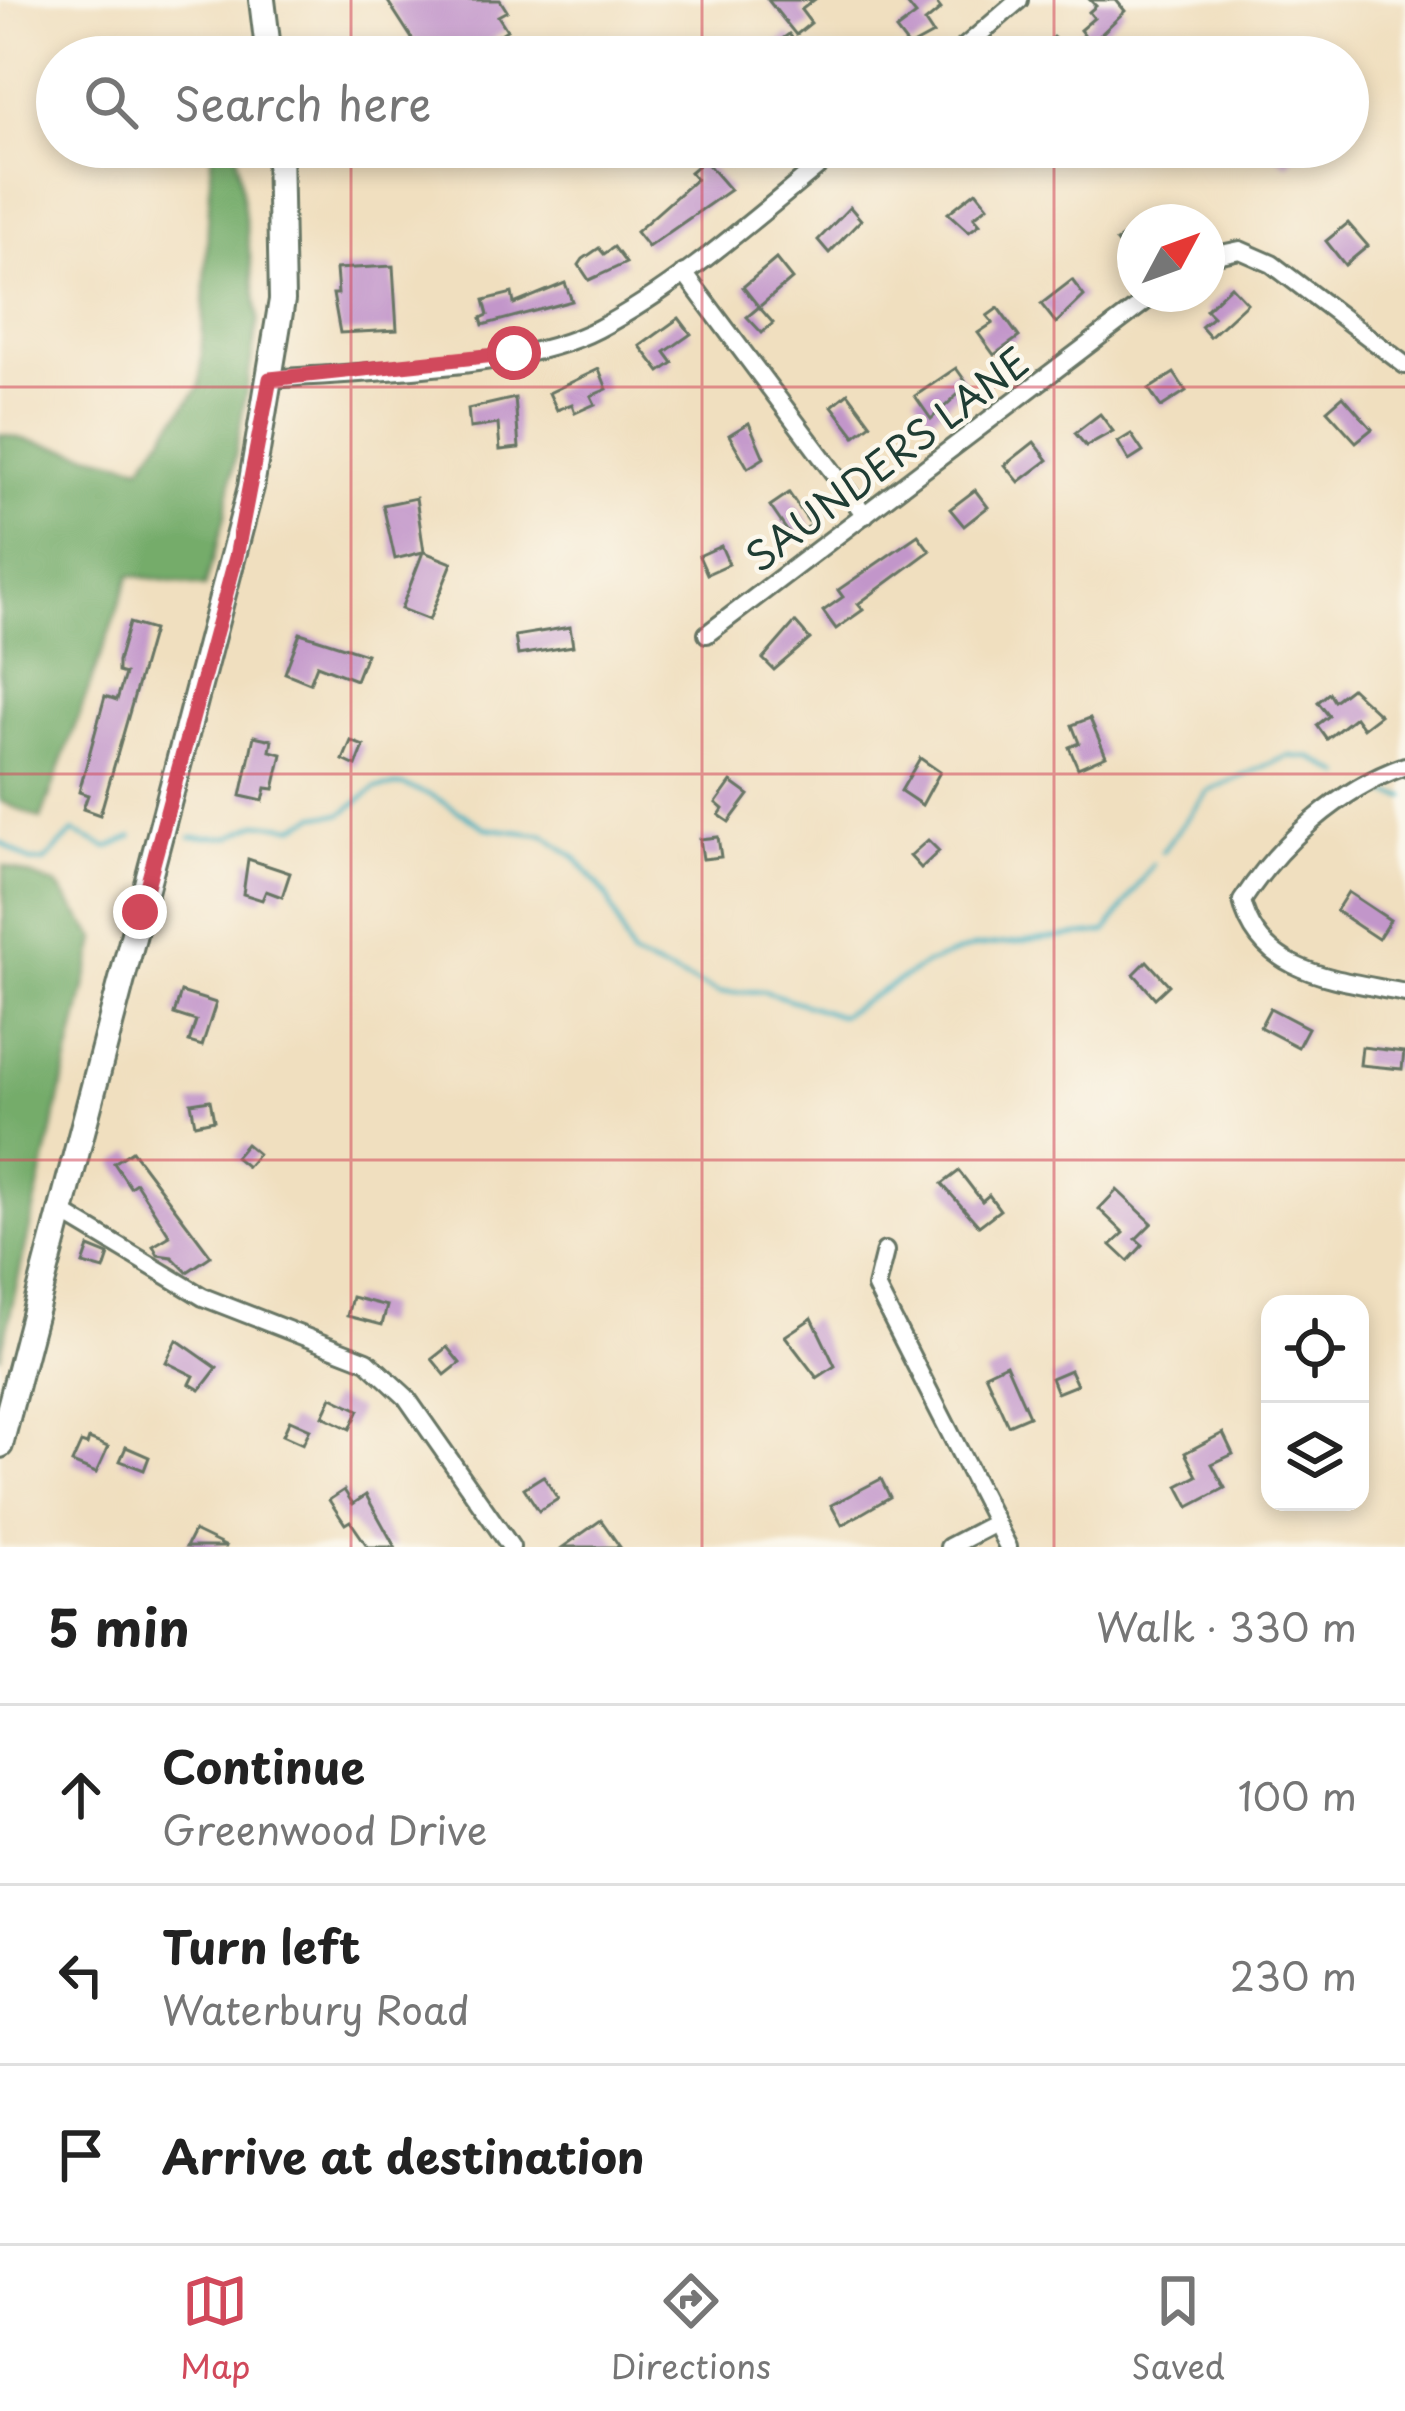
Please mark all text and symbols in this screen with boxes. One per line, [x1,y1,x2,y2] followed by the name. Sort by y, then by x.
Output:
[36,36,1369,168] search box
[174,68,431,136] text: Search here
[78,69,144,135] icon: search
[1117,204,1225,312] north arrow
[487,326,541,380] route start
[732,332,1040,584] street label: SAUNDERS LANE
[113,885,167,939] route end
[1261,1295,1369,1511] map controls
[1261,1295,1369,1403] button: locate
[1261,1403,1369,1511] button: layers
[48,1587,190,1664] text: 5 min
[1096,1596,1357,1655] text: Walk · 330 m
[162,1731,365,1799] text: Continue
[48,1762,114,1828] icon: ahead
[1238,1765,1357,1824] text: 100 m
[162,1799,487,1858] text: Greenwood Drive
[162,1911,361,1979] text: Turn left
[48,1942,114,2008] icon: left
[1230,1945,1357,2004] text: 230 m
[162,1979,470,2038] text: Waterbury Road
[162,2121,645,2189] text: Arrive at destination
[48,2122,114,2188] icon: arrive
[180,2268,251,2390] tab: Map
[611,2268,771,2390] tab: Directions
[1131,2268,1225,2390] tab: Saved

